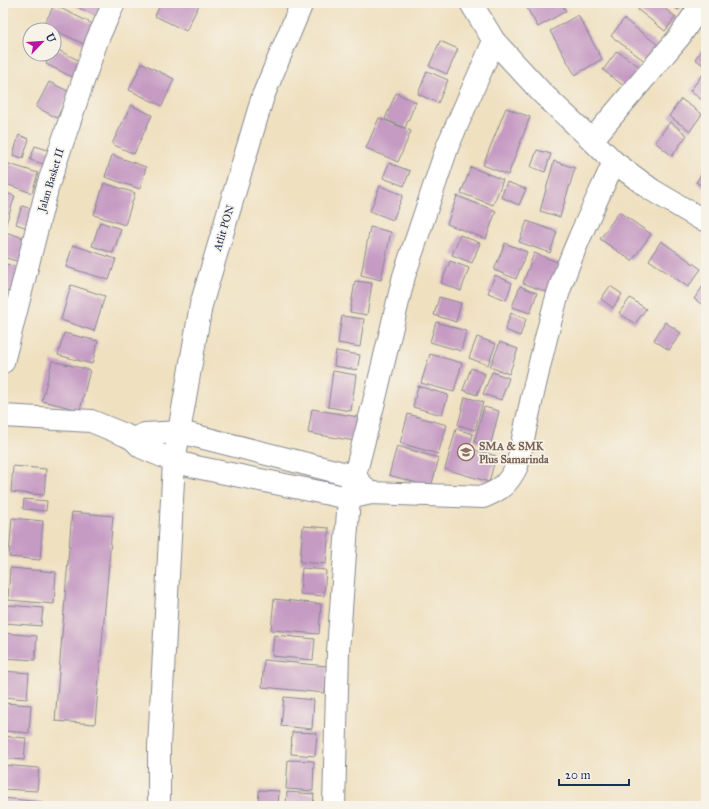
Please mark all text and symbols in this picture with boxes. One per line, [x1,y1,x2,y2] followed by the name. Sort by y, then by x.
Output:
[22,22,62,62] north arrow
[43,31,58,45] text: U
[35,146,68,215] street label: Jalan Basket II
[211,203,237,253] street label: Atlit PON
[479,440,549,466] place label: SMA & SMK Plus Samarinda
[456,442,476,462] school or university icon: SMA & SMK Plus Samarinda
[559,761,629,787] scale bar
[565,768,591,782] text: 20 m

